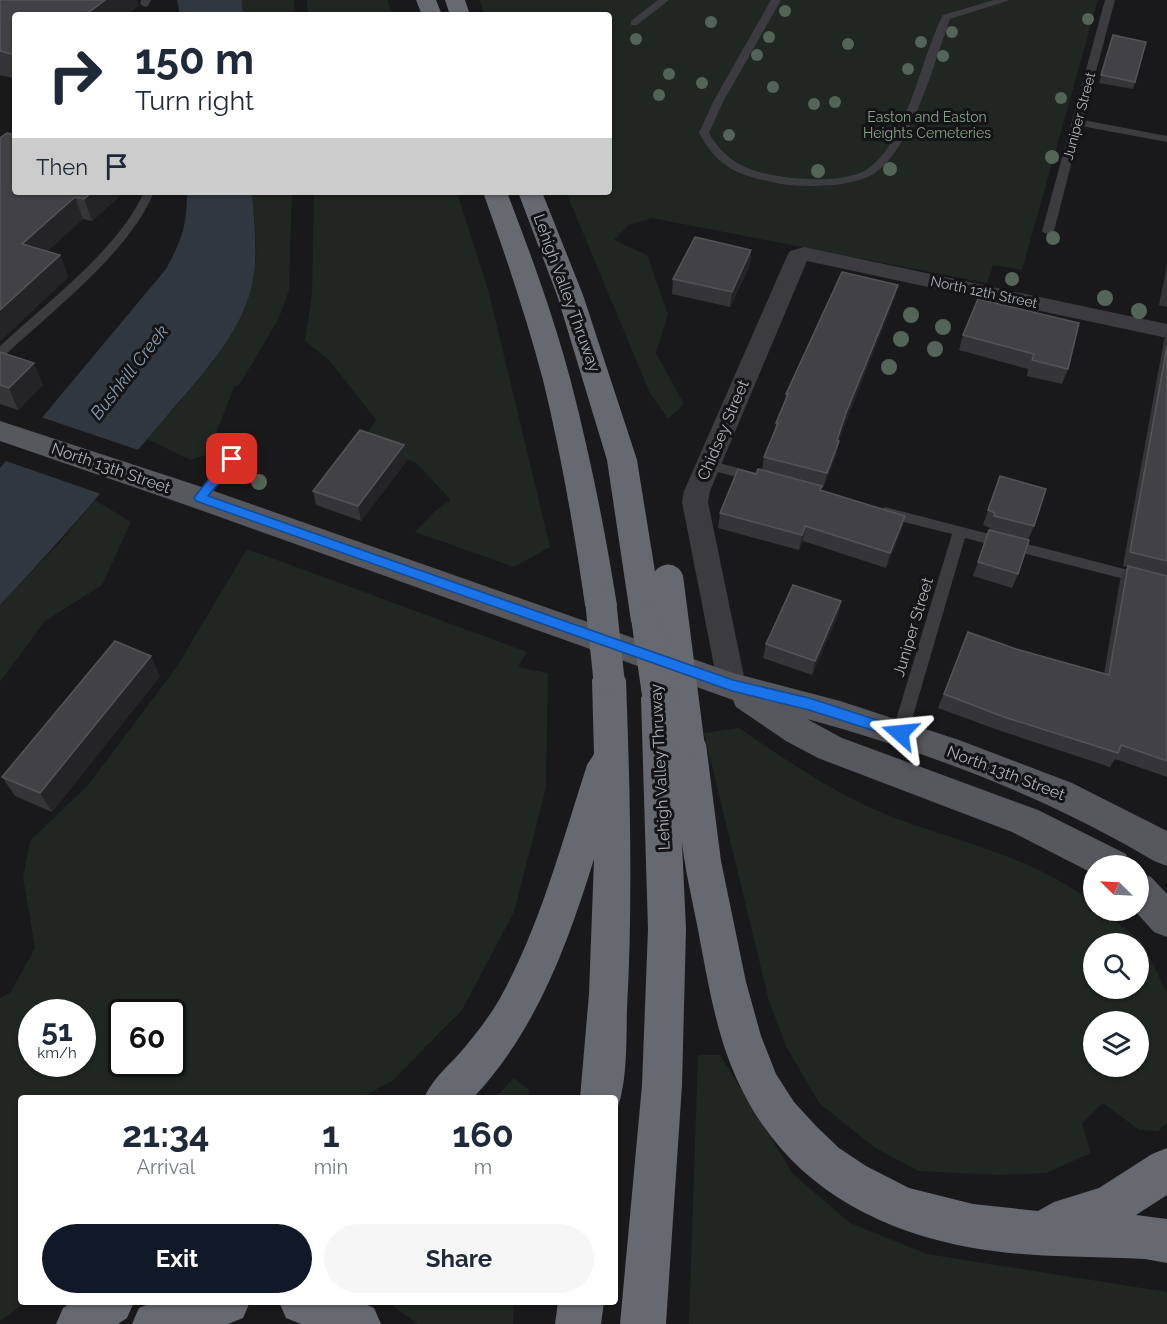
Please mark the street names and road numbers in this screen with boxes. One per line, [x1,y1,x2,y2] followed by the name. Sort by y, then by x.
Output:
[1060,70,1098,162] street label: Juniper Street
[530,211,605,375] street label: Lehigh Valley Thruway
[929,273,1039,311] street label: North 12th Street
[693,376,753,483] street label: Chidsey Street
[49,439,174,497] street label: North 13th Street
[889,574,937,679] street label: Juniper Street
[646,683,674,851] street label: Lehigh Valley Thruway
[944,742,1068,804] street label: North 13th Street

